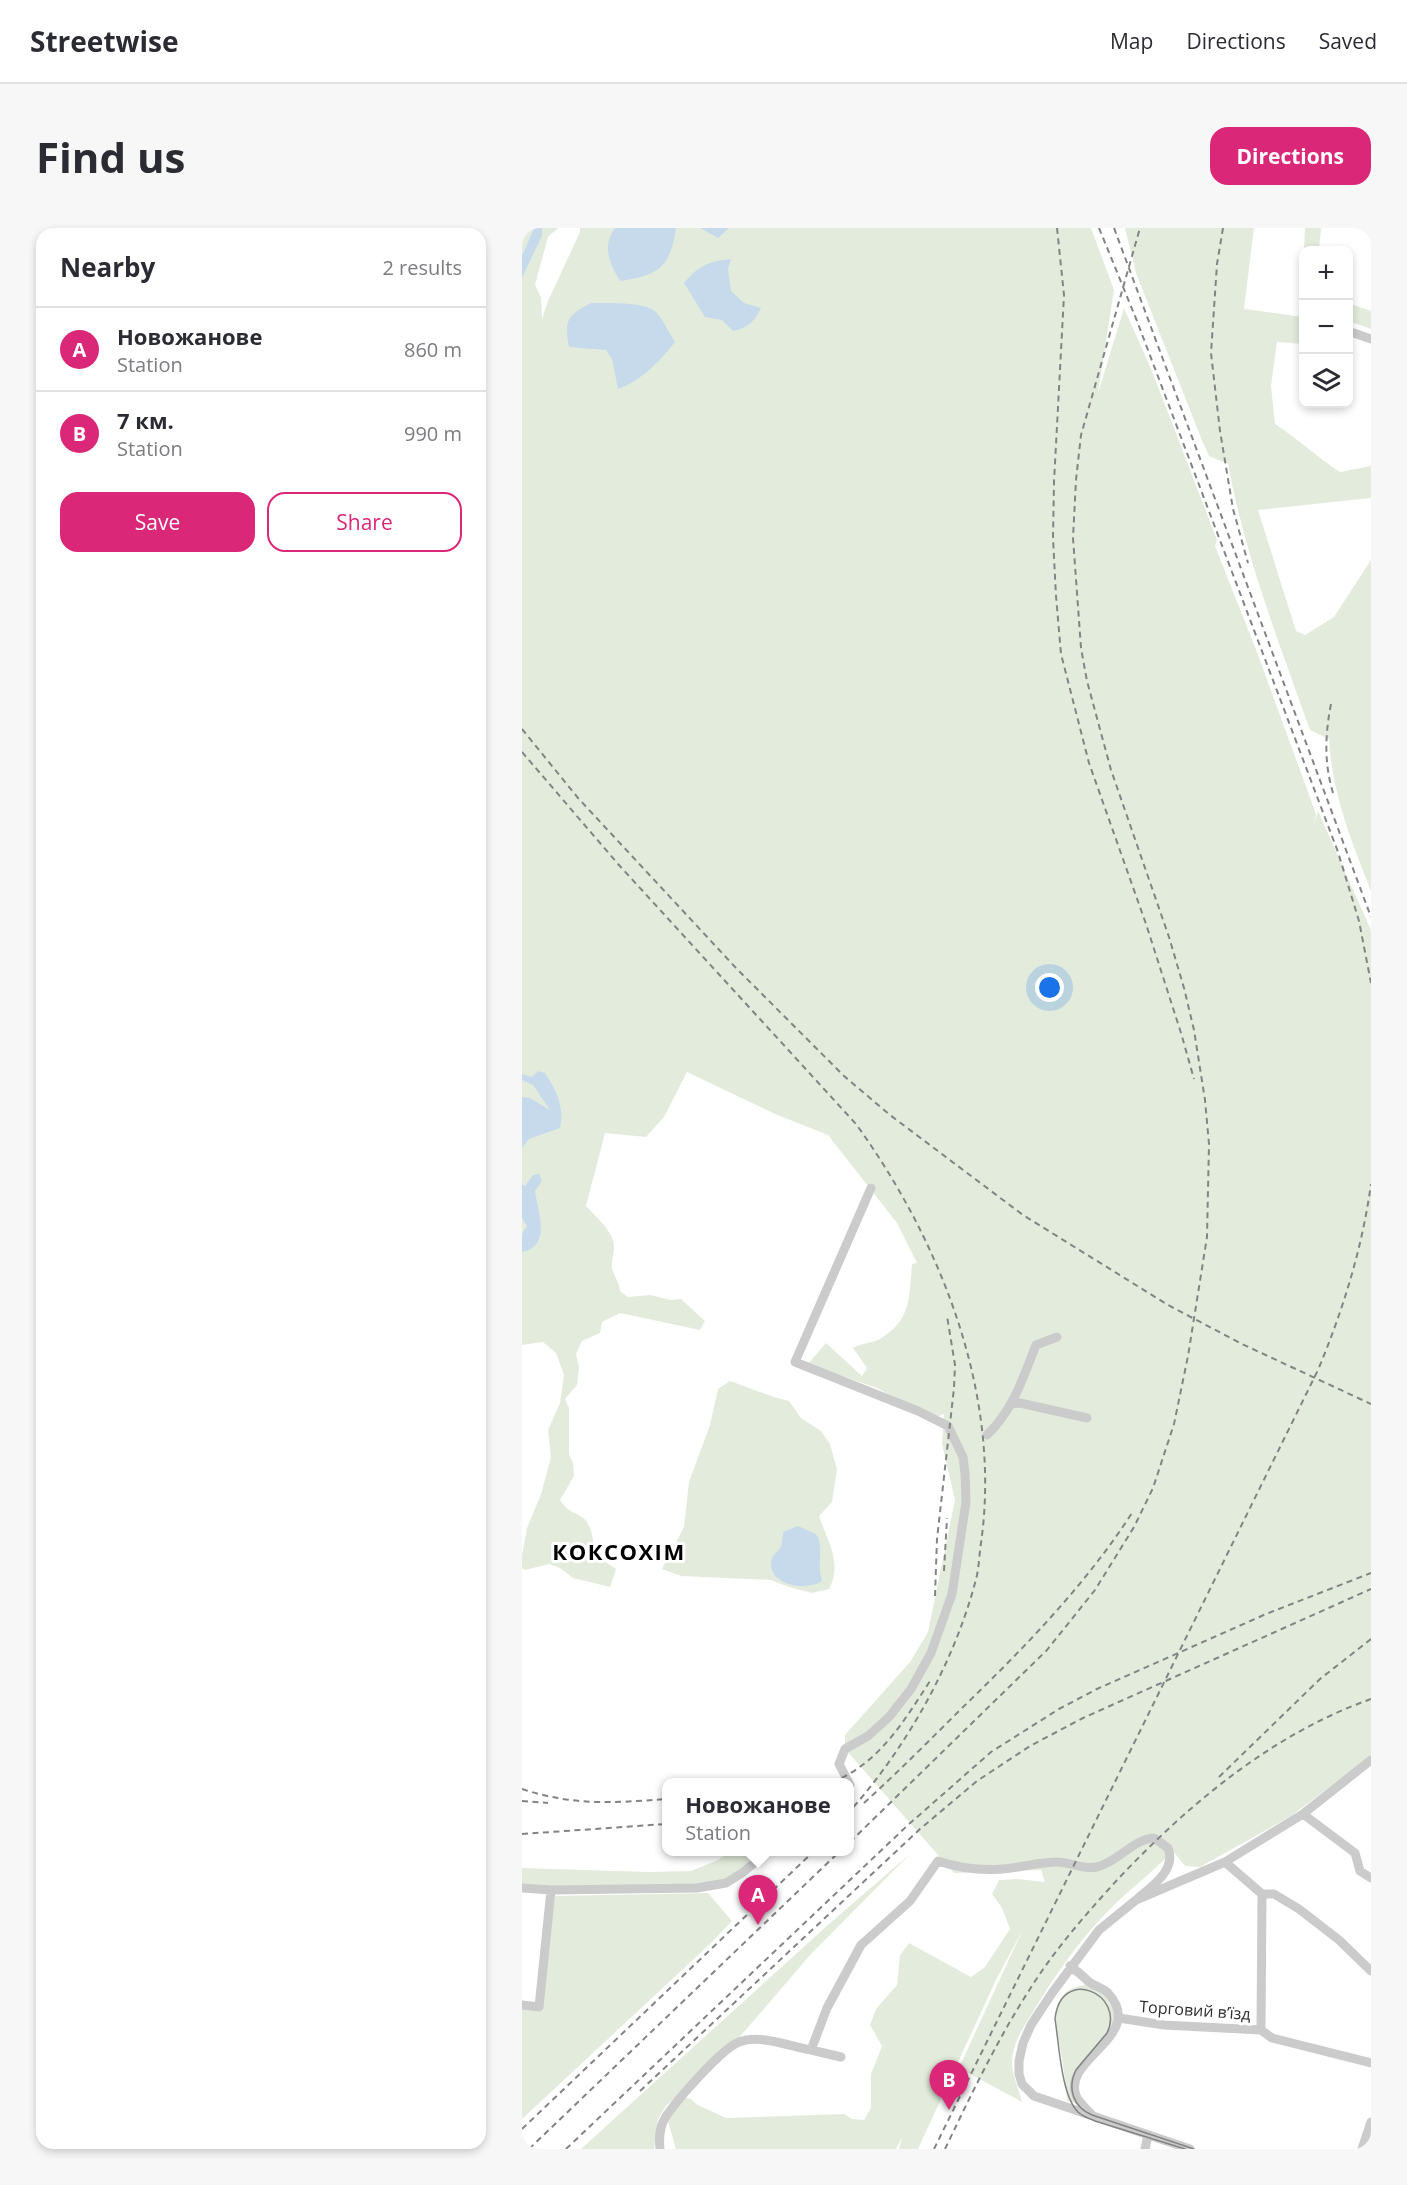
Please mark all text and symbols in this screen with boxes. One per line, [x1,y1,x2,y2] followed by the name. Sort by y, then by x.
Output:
[30,22,179,60] text: Streetwise
[1110,27,1153,55] text: Map
[1186,27,1286,55] text: Directions
[1319,27,1377,55] text: Saved
[1210,127,1371,185] button: Directions
[36,128,185,185] text: Find us
[1299,246,1353,408] map controls
[1299,246,1353,300] button: +
[60,249,155,285] text: Nearby
[382,254,462,281] text: 2 results
[1299,300,1353,354] button: −
[117,321,262,351] text: Новожанове
[73,336,86,363] text: A
[404,336,462,363] text: 860 m
[117,351,183,378] text: Station
[1299,354,1353,408] button: layers
[117,405,174,435] text: 7 км.
[73,420,86,447] text: B
[404,420,462,447] text: 990 m
[117,435,183,462] text: Station
[60,492,255,552] button: Save
[267,492,462,552] button: Share
[1035,973,1064,1002] your location
[552,1536,686,1566] district label: КОКСОХІМ
[662,1778,854,1856] popup
[685,1789,831,1819] text: Новожанове
[685,1819,751,1846] text: Station
[738,1876,778,1925] pin: A
[1139,1995,1251,2025] street label: Торговий в’їзд
[930,2060,968,2110] pin: B

